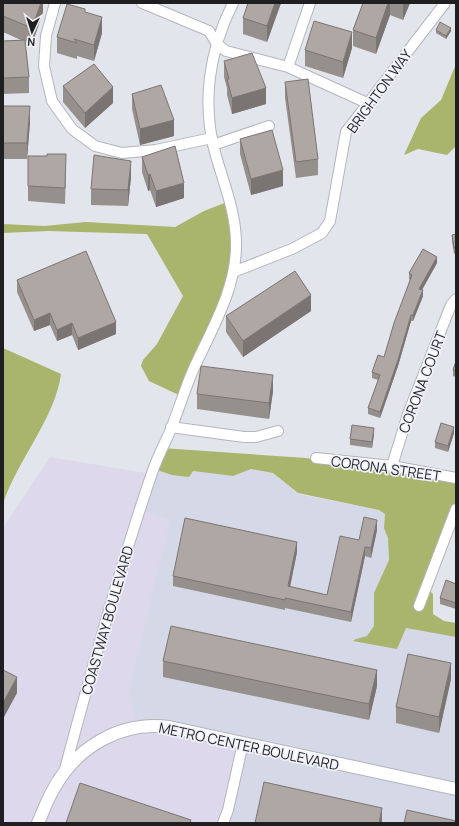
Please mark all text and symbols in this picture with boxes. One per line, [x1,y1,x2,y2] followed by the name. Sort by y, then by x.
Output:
[12,12,52,52] north arrow
[27,35,36,50] text: N
[342,45,416,137] street label: BRIGHTON WAY
[394,328,450,436] street label: CORONA COURT
[330,451,443,485] street label: CORONA STREET
[77,543,137,697] street label: COASTWAY BOULEVARD
[157,718,341,774] street label: METRO CENTER BOULEVARD

